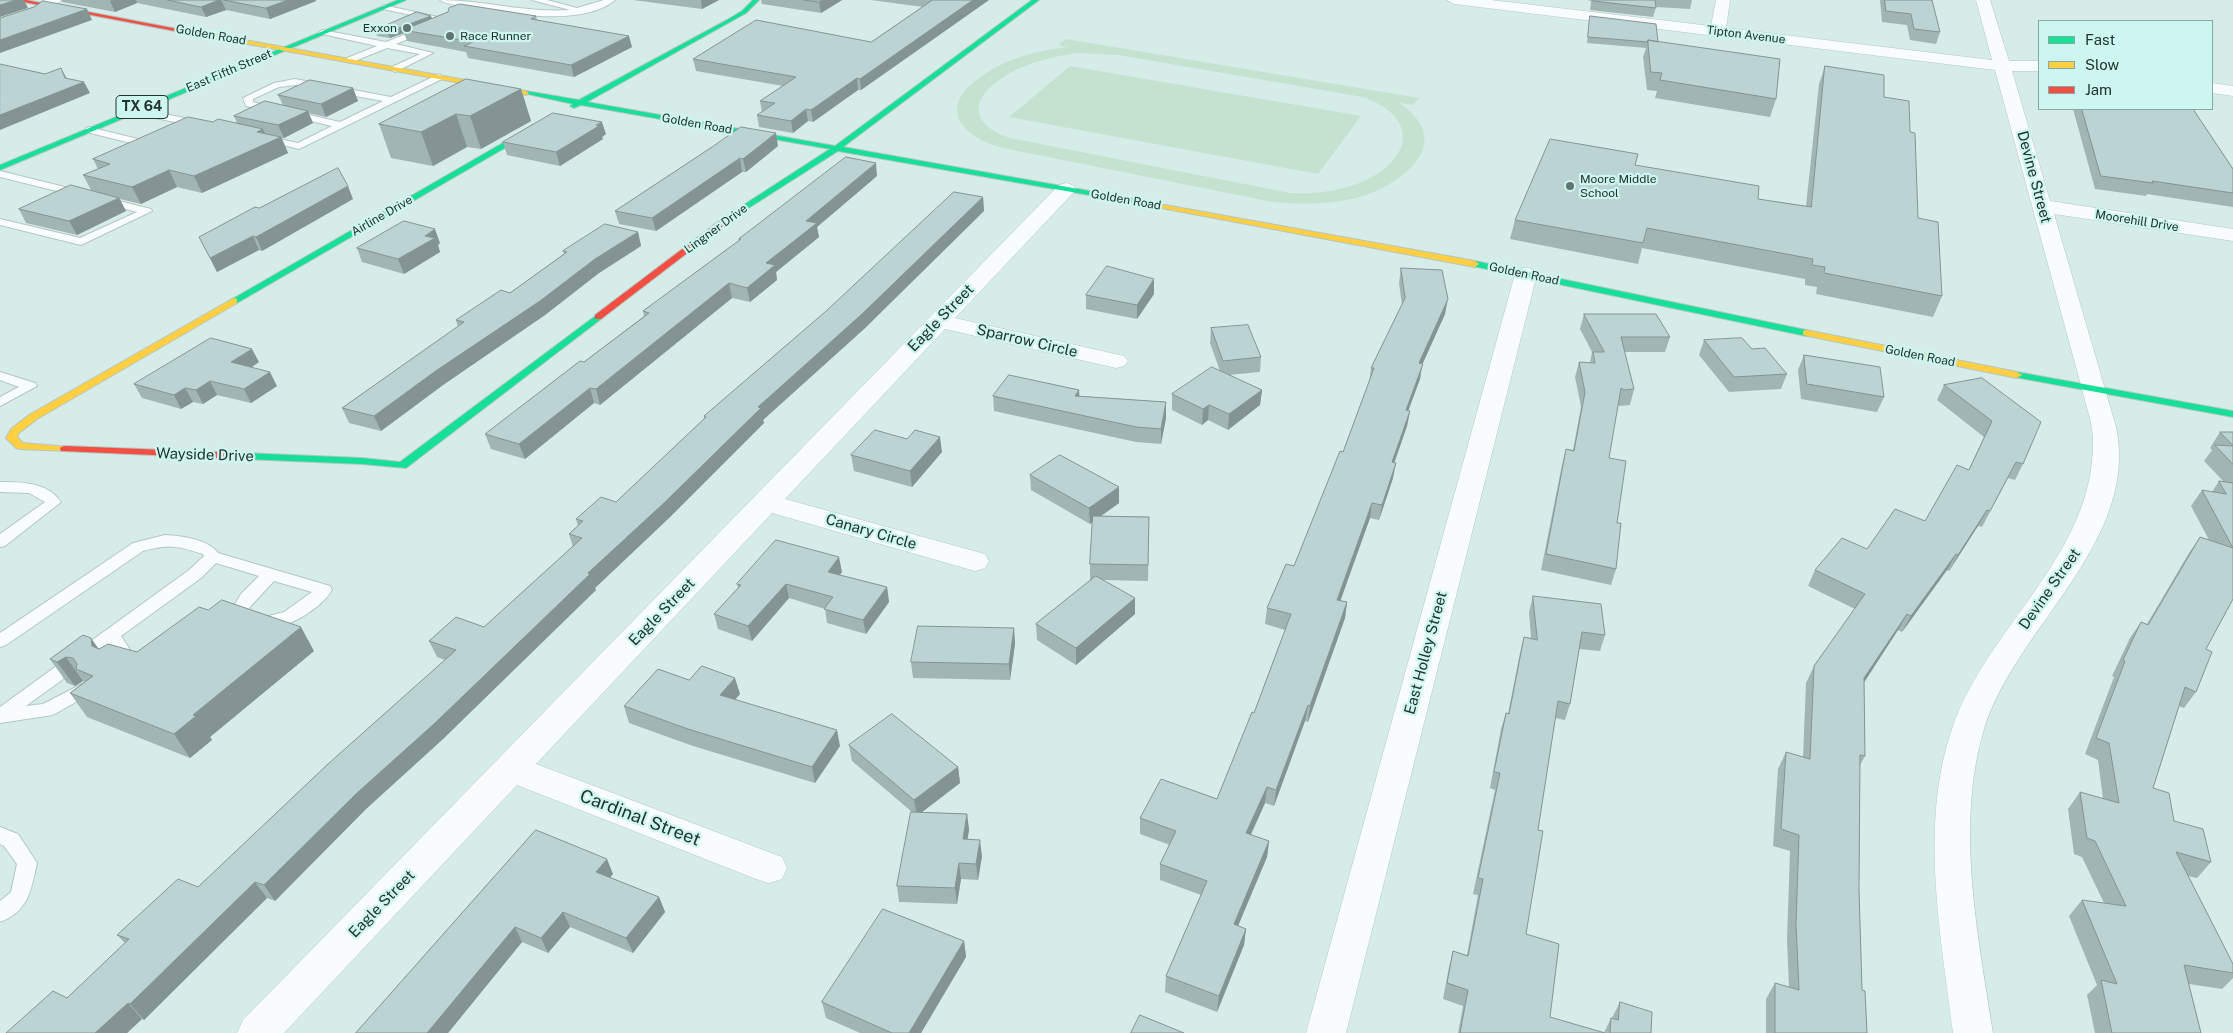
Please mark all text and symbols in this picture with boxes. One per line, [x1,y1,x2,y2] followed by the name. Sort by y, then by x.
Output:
[2038,20,2213,110] legend
[363,21,397,35] place label: Exxon
[175,22,247,48] street label: Golden Road
[401,22,413,34] marker: Exxon
[1706,23,1786,47] street label: Tipton Avenue
[460,29,531,43] place label: Race Runner
[444,30,456,42] marker: Race Runner
[2085,31,2115,48] text: Fast
[184,46,274,96] street label: East Fifth Street
[2085,56,2119,73] text: Slow
[2085,81,2112,98] text: Jam
[116,95,168,118] road number: TX 64
[661,111,733,137] street label: Golden Road
[2013,129,2055,225] street label: Devine Street
[1580,172,1657,200] place label: Moore Middle School
[1564,180,1576,192] marker: Moore Middle School
[1090,187,1162,213] street label: Golden Road
[349,193,415,239] street label: Airline Drive
[682,201,750,257] street label: Lingner Drive
[2094,207,2180,235] street label: Moorehill Drive
[1488,260,1560,288] street label: Golden Road
[904,280,978,356] street label: Eagle Street
[975,321,1079,361] street label: Sparrow Circle
[1884,342,1956,370] street label: Golden Road
[156,444,254,466] street label: Wayside Drive
[823,510,919,554] street label: Canary Circle
[2015,545,2085,633] street label: Devine Street
[625,574,699,650] street label: Eagle Street
[1401,590,1451,716] street label: East Holley Street
[577,785,703,851] street label: Cardinal Street
[345,866,419,942] street label: Eagle Street

